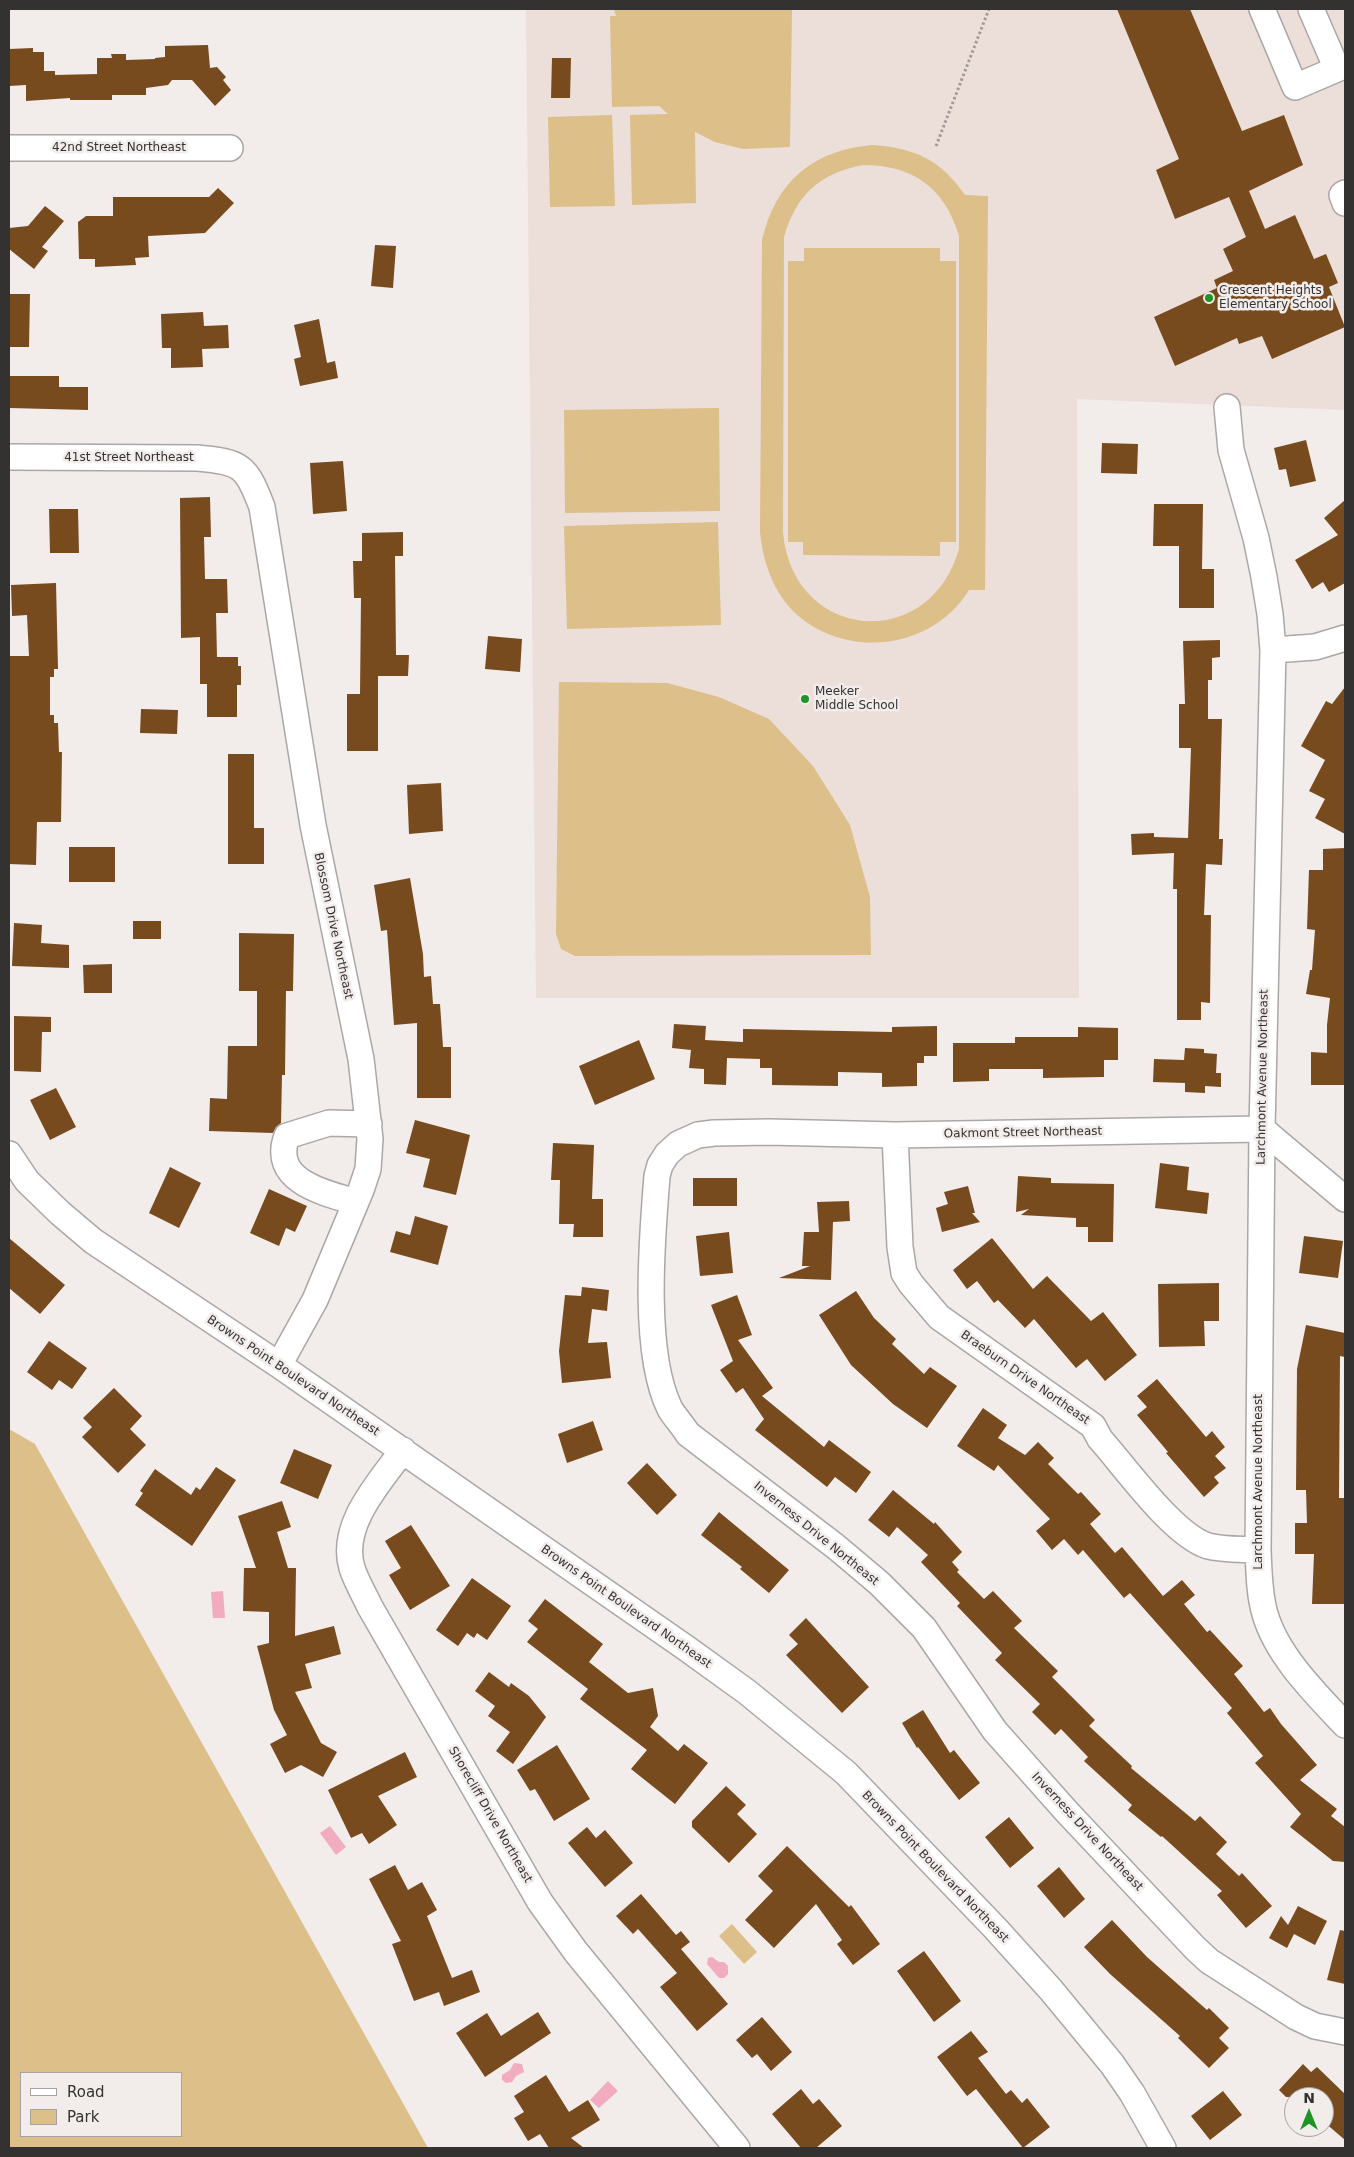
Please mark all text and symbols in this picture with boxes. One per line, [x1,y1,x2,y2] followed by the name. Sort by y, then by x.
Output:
[52,141,186,155] street label: 42nd Street Northeast
[1219,284,1332,312] place label: Crescent Heights Elementary School
[1203,292,1215,304] marker: Crescent Heights Elementary School
[64,451,194,465] street label: 41st Street Northeast
[815,685,898,713] place label: Meeker Middle School
[799,693,811,705] marker: Meeker Middle School
[310,851,356,1001] street label: Blossom Drive Northeast
[1254,989,1272,1165] street label: Larchmont Avenue Northeast
[944,1124,1102,1142] street label: Oakmont Street Northeast
[204,1313,382,1439] street label: Browns Point Boulevard Northeast
[958,1328,1092,1428] street label: Braeburn Drive Northeast
[1252,1394,1266,1570] street label: Larchmont Avenue Northeast
[751,1479,881,1589] street label: Inverness Drive Northeast
[538,1542,714,1672] street label: Browns Point Boulevard Northeast
[445,1744,535,1886] street label: Shorecliff Drive Northeast
[1028,1770,1146,1894] street label: Inverness Drive Northeast
[859,1788,1011,1946] street label: Browns Point Boulevard Northeast
[20,2072,182,2137] legend
[67,2083,105,2101] text: Road
[1284,2087,1334,2137] north arrow
[1303,2090,1315,2106] text: N
[67,2108,99,2126] text: Park

